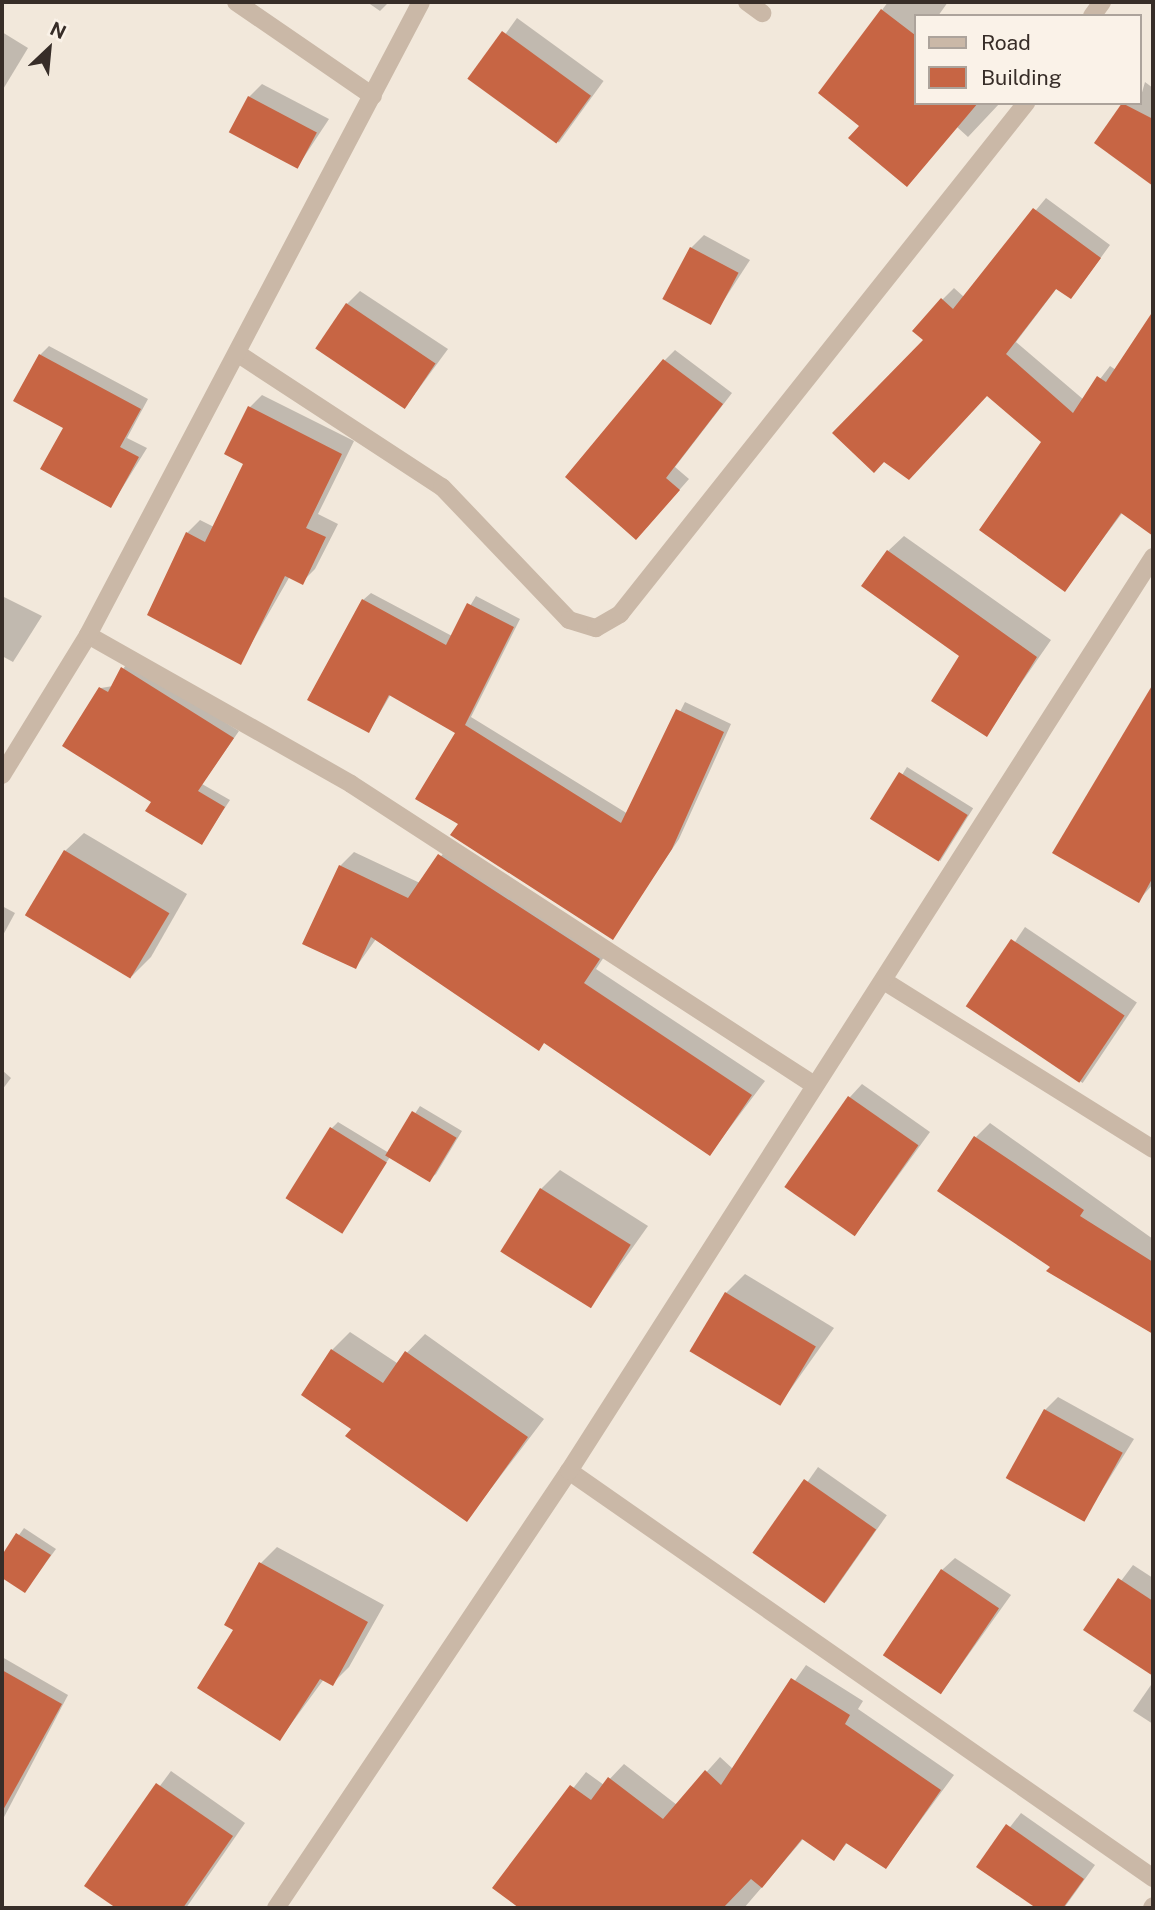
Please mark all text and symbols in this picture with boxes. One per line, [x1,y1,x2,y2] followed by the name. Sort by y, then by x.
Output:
[14,14,84,84] north arrow
[914,14,1141,105] legend
[47,17,70,43] text: N
[981,30,1031,55] text: Road
[981,65,1062,90] text: Building

